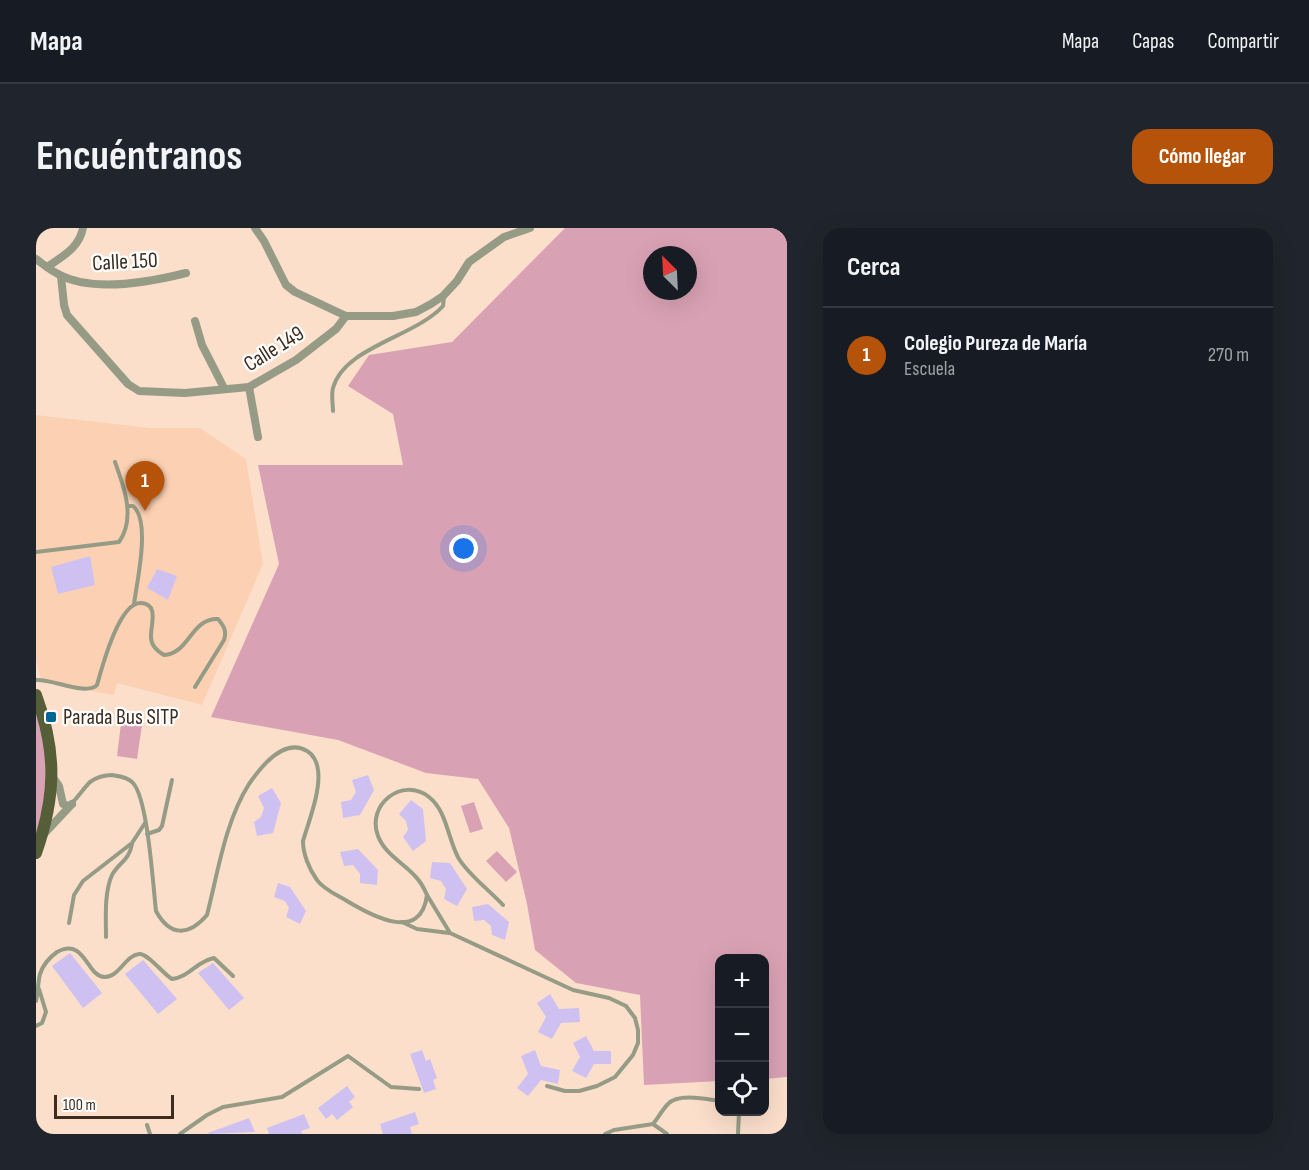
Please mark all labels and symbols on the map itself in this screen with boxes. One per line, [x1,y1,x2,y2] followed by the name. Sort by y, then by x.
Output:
[643,246,697,300] north arrow
[92,247,158,277] street label: Calle 150
[239,320,309,378] street label: Calle 149
[126,462,164,511] pin: 1
[449,534,478,563] your location
[63,704,179,731] place label: Parada Bus SITP
[44,710,58,724] marker: Parada Bus SITP
[54,1092,174,1120] scale bar

